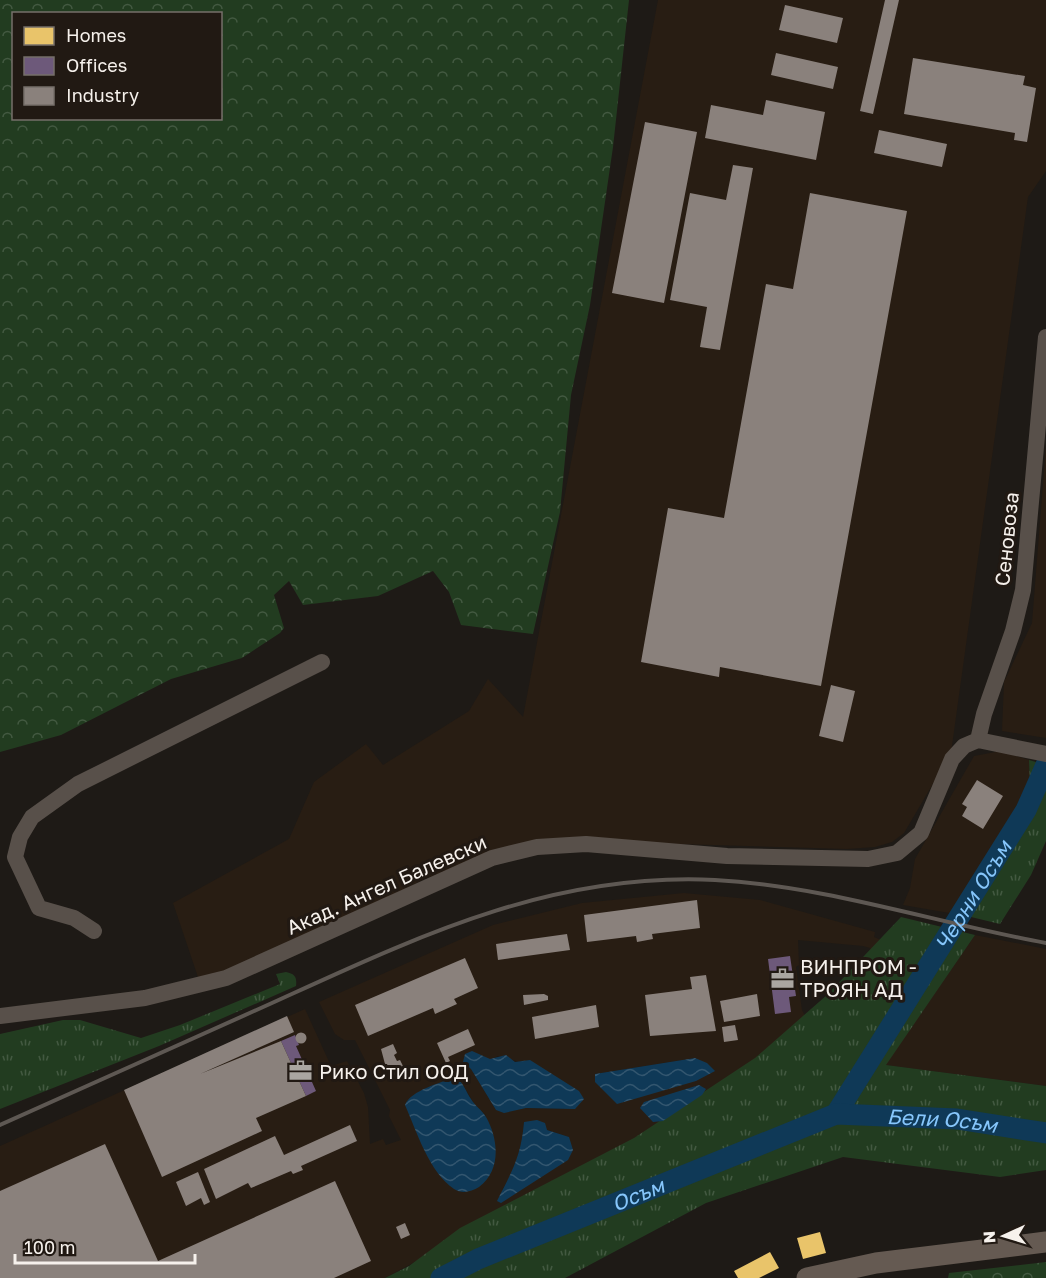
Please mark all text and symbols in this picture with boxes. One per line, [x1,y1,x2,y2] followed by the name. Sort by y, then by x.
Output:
[12,12,222,120] legend
[66,24,126,46] text: Homes
[66,54,127,76] text: Offices
[66,84,139,106] text: Industry
[989,491,1023,587] street label: Сеновоза
[282,829,490,939] street label: Акад. Ангел Балевски
[929,834,1018,955] water label: Черни Осъм
[800,954,917,1001] place label: ВИНПРОМ - ТРОЯН АД
[769,965,795,991] office icon: ВИНПРОМ - ТРОЯН АД
[288,1058,314,1084] office icon: Рико Стил ООД
[319,1059,468,1083] place label: Рико Стил ООД
[886,1103,1001,1138] water label: Бели Осъм
[608,1171,670,1217] water label: Осъм
[974,1206,1034,1266] north arrow
[15,1227,195,1265] scale bar
[979,1230,999,1244] text: N
[24,1236,75,1258] text: 100 m

